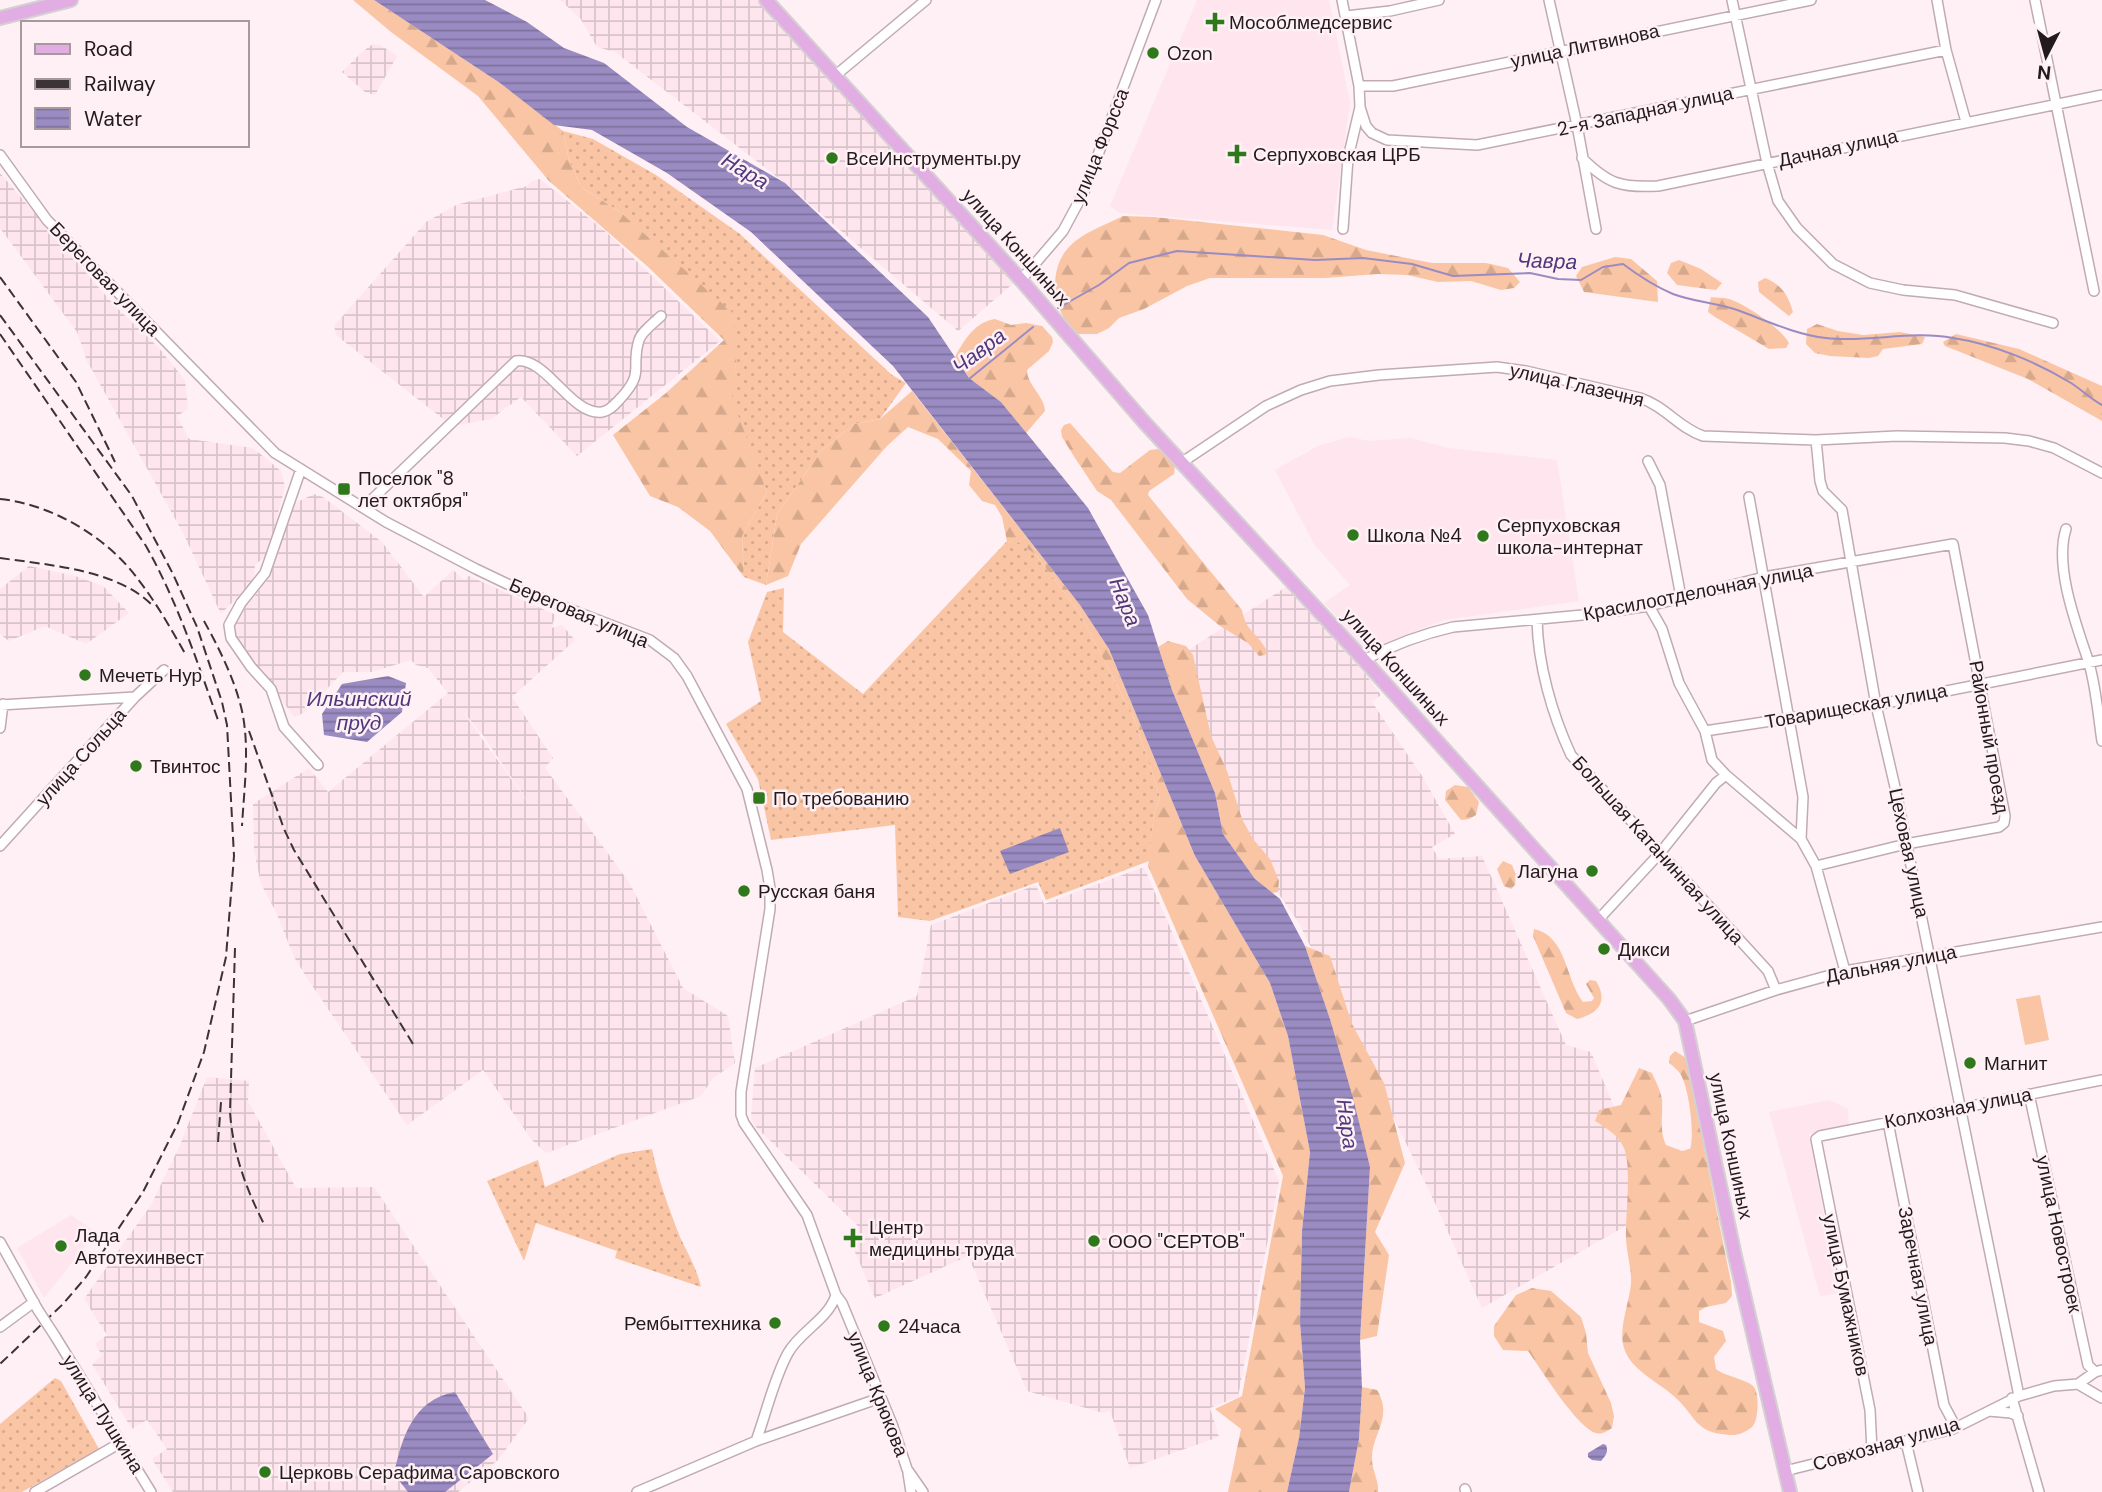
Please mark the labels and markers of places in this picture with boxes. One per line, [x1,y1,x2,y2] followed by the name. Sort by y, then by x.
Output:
[1229,10,1392,35] place label: Мособлмедсервис
[1207,14,1223,30] marker: Мособлмедсервис
[1167,41,1213,66] place label: Ozon
[1145,45,1161,61] marker: Ozon
[1253,142,1421,167] place label: Серпуховская ЦРБ
[1227,144,1247,164] marker: Серпуховская ЦРБ
[846,146,1021,171] place label: ВсеИнструменты.ру
[824,150,840,166] marker: ВсеИнструменты.ру
[358,466,468,513] place label: Поселок "8 лет октября"
[336,481,352,497] marker: Поселок "8 лет октября"
[1497,513,1643,560] place label: Серпуховская школа-интернат
[1367,523,1462,548] place label: Школа №4
[1345,527,1361,543] marker: Школа №4
[1475,528,1491,544] marker: Серпуховская школа-интернат
[99,663,202,688] place label: Мечеть Нур
[77,667,93,683] marker: Мечеть Нур
[150,754,221,779] place label: Твинтос
[128,758,144,774] marker: Твинтос
[773,786,909,811] place label: По требованию
[751,790,767,806] marker: По требованию
[1517,859,1578,884] place label: Лагуна
[1584,863,1600,879] marker: Лагуна
[758,879,875,904] place label: Русская баня
[736,883,752,899] marker: Русская баня
[1618,937,1670,962] place label: Дикси
[1596,941,1612,957] marker: Дикси
[1984,1051,2048,1076] place label: Магнит
[1962,1055,1978,1071] marker: Магнит
[869,1215,1015,1262] place label: Центр медицины труда
[75,1223,204,1270] place label: Лада Автотехинвест
[843,1228,863,1248] marker: Центр медицины труда
[1108,1229,1245,1254] place label: ООО "СЕРТОВ"
[1086,1233,1102,1249] marker: ООО "СЕРТОВ"
[53,1238,69,1254] marker: Лада Автотехинвест
[624,1311,761,1336] place label: Рембыттехника
[898,1314,961,1339] place label: 24часа
[767,1315,783,1331] marker: Рембыттехника
[876,1318,892,1334] marker: 24часа
[279,1460,560,1485] place label: Церковь Серафима Саровского
[257,1464,273,1480] marker: Церковь Серафима Саровского

